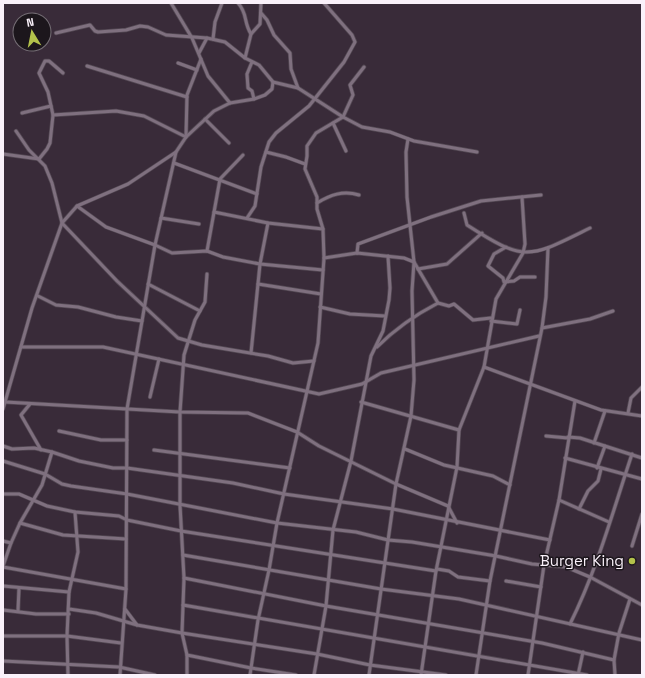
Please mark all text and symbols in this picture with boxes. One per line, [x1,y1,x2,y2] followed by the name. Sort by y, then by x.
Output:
[12,12,52,52] north arrow
[25,15,35,30] text: N
[540,551,624,570] place label: Burger King
[627,556,637,566] marker: Burger King

